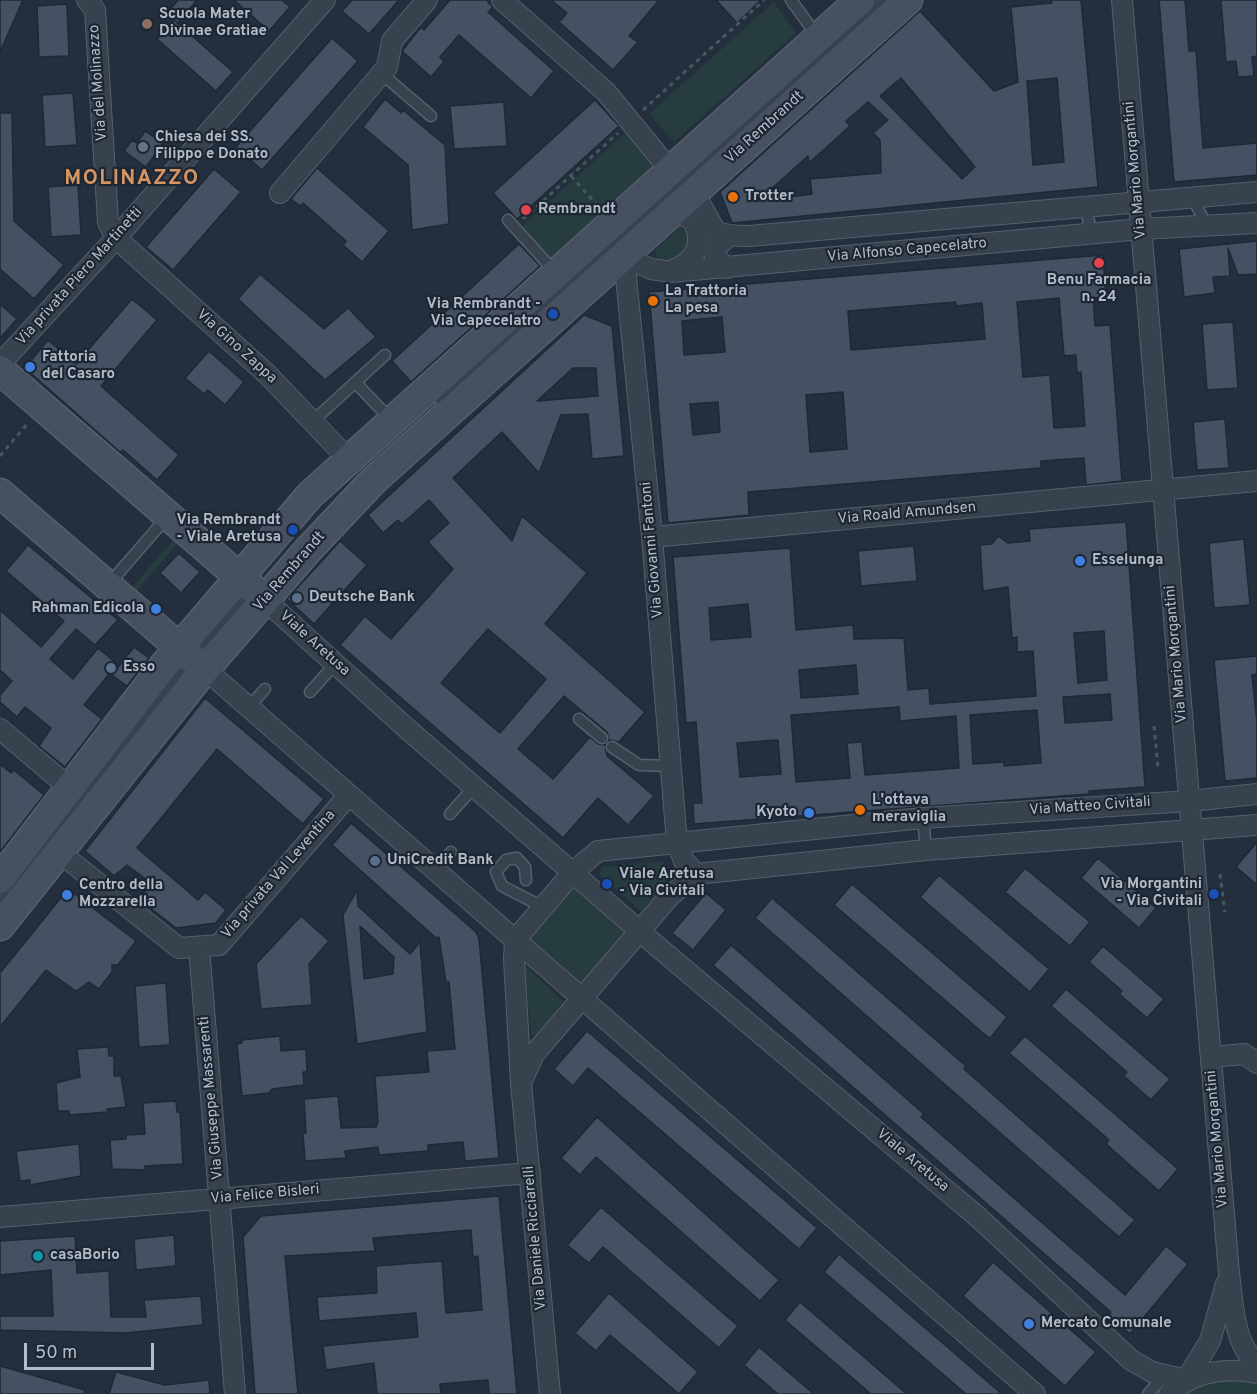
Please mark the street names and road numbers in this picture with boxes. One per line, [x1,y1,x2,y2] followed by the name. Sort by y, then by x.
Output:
[86,24,112,142] street label: Via del Molinazzo
[722,88,808,168] street label: Via Rembrandt
[1121,100,1151,240] street label: Via Mario Morgantini
[13,204,147,350] street label: Via privata Piero Martinetti
[826,235,988,267] street label: Via Alfonso Capecelatro
[192,306,280,388] street label: Via Gino Zappa
[638,481,668,619] street label: Via Giovanni Fantoni
[837,499,977,529] street label: Via Roald Amundsen
[250,528,330,616] street label: Via Rembrandt
[1162,584,1192,724] street label: Via Mario Morgantini
[275,608,353,680] street label: Viale Aretusa
[1029,794,1151,820] street label: Via Matteo Civitali
[218,807,340,943] street label: Via privata Val Leventina
[196,1016,228,1180] street label: Via Giuseppe Massarenti
[1203,1069,1233,1209] street label: Via Mario Morgantini
[872,1125,952,1197] street label: Viale Aretusa
[521,1165,551,1311] street label: Via Daniele Ricciarelli
[210,1181,320,1209] street label: Via Felice Bisleri

